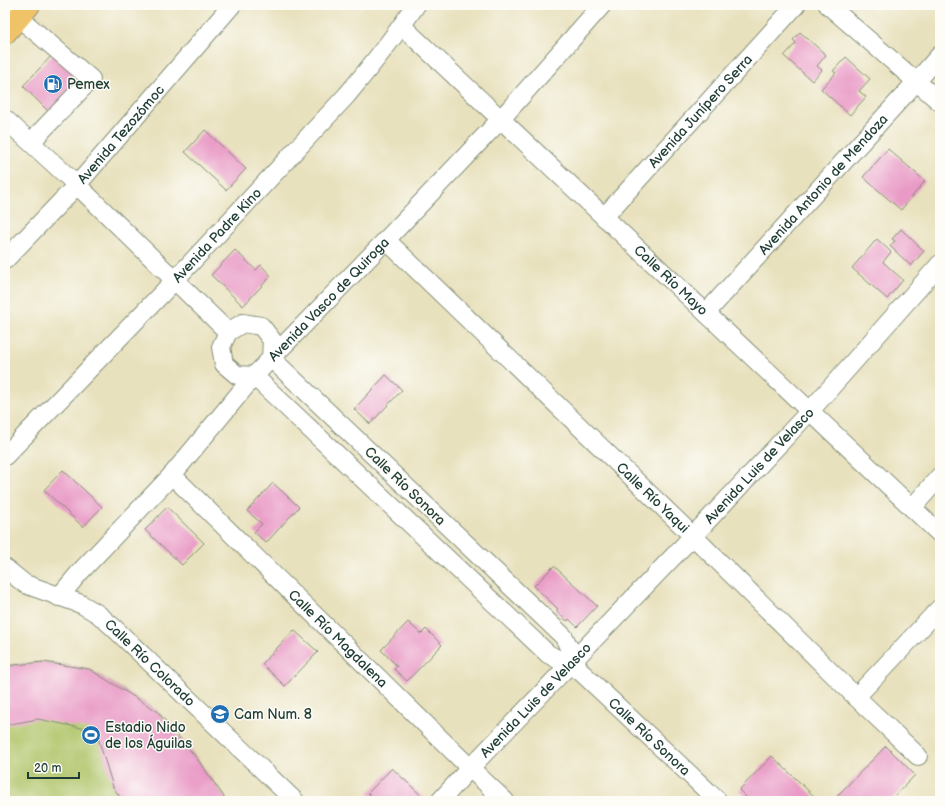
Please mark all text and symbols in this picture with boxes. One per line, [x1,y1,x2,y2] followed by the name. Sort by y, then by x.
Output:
[644,51,756,171] street label: Avenida Junípero Serra
[42,73,64,95] fuel station icon: Pemex
[67,76,110,93] place label: Pemex
[74,81,168,187] street label: Avenida Tezozómoc
[755,110,891,258] street label: Avenida Antonio de Mendoza
[169,184,265,286] street label: Avenida Padre Kino
[265,234,393,365] street label: Avenida Vasco de Quiroga
[631,241,711,319] street label: Calle Río Mayo
[701,404,817,527] street label: Avenida Luis de Velasco
[361,443,449,529] street label: Calle Río Sonora
[613,459,693,536] street label: Calle Río Yaqui
[285,586,391,691] street label: Calle Río Magdalena
[101,615,199,710] street label: Calle Río Colorado
[476,639,595,761] street label: Avenida Luis de Velasco
[605,694,694,779] street label: Calle Río Sonora
[209,703,231,725] school or university icon: Cam Num. 8
[234,706,312,723] place label: Cam Num. 8
[105,719,192,752] place label: Estadio Nido de los Águilas
[80,724,102,746] sports icon: Estadio Nido de los Águilas
[28,754,79,780] scale bar
[34,761,61,776] text: 20 m

